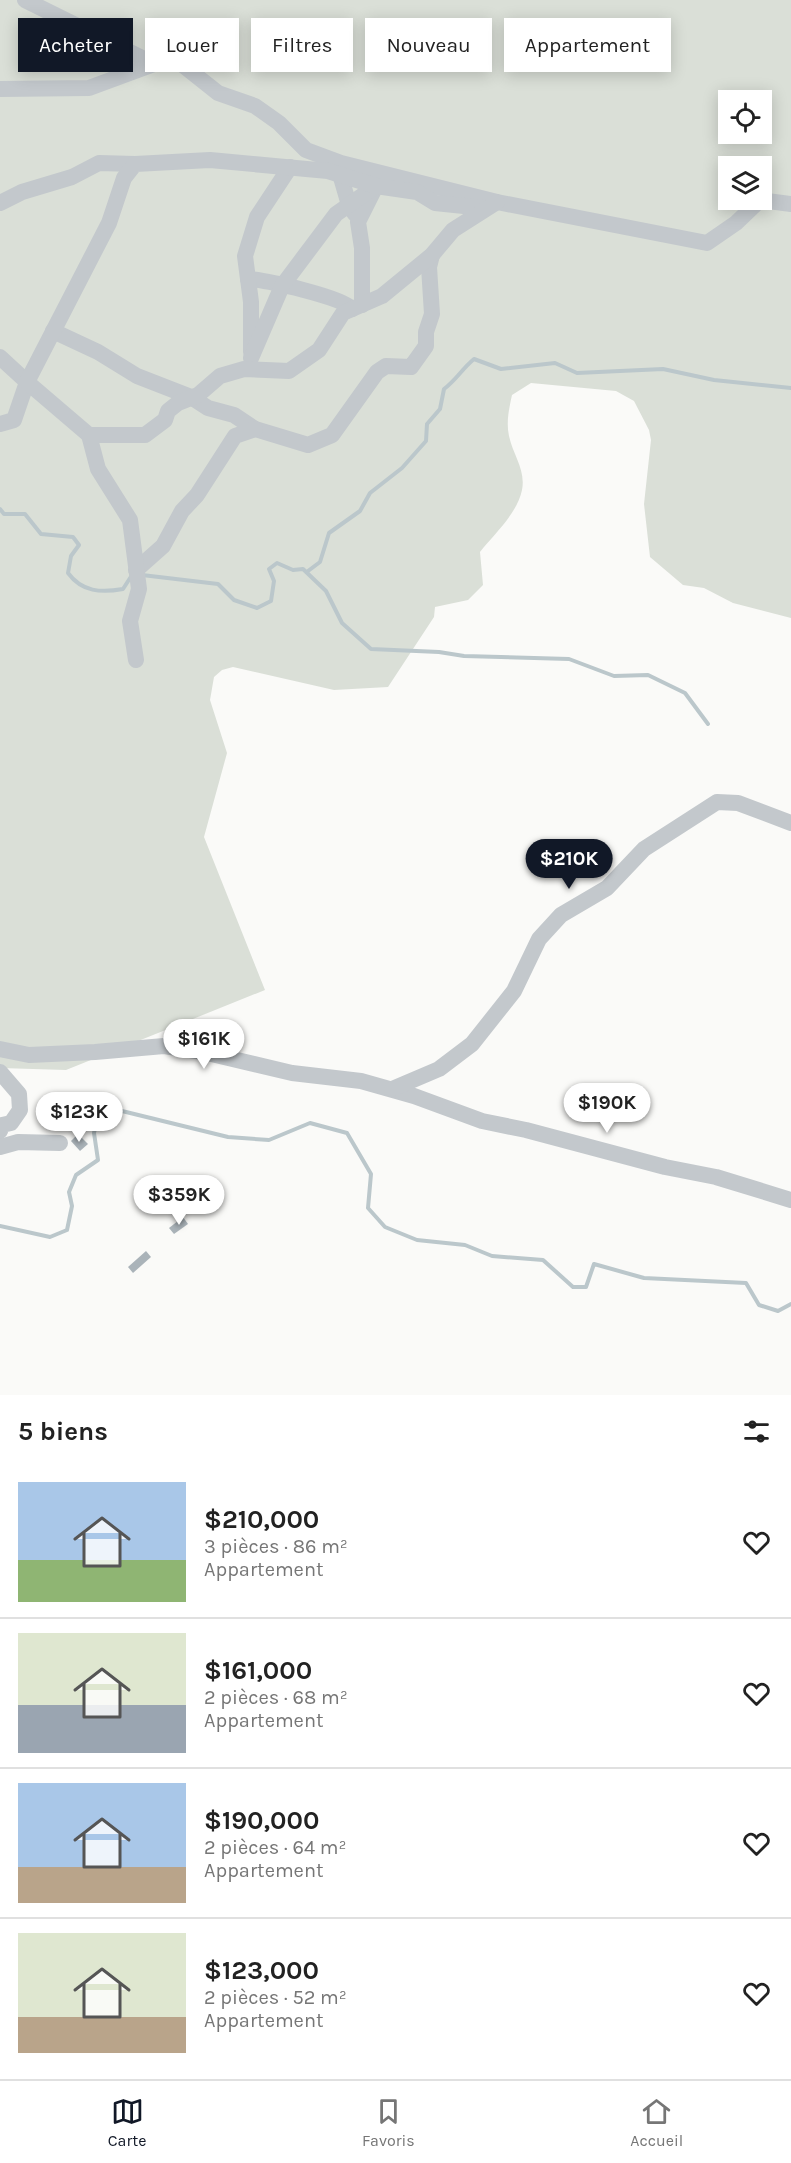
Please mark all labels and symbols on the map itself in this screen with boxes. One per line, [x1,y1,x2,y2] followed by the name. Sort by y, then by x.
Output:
[527,839,611,890] pin: $210K
[162,1019,246,1070] pin: $161K
[565,1083,649,1134] pin: $190K
[37,1092,121,1143] pin: $123K
[137,1175,221,1226] pin: $359K

